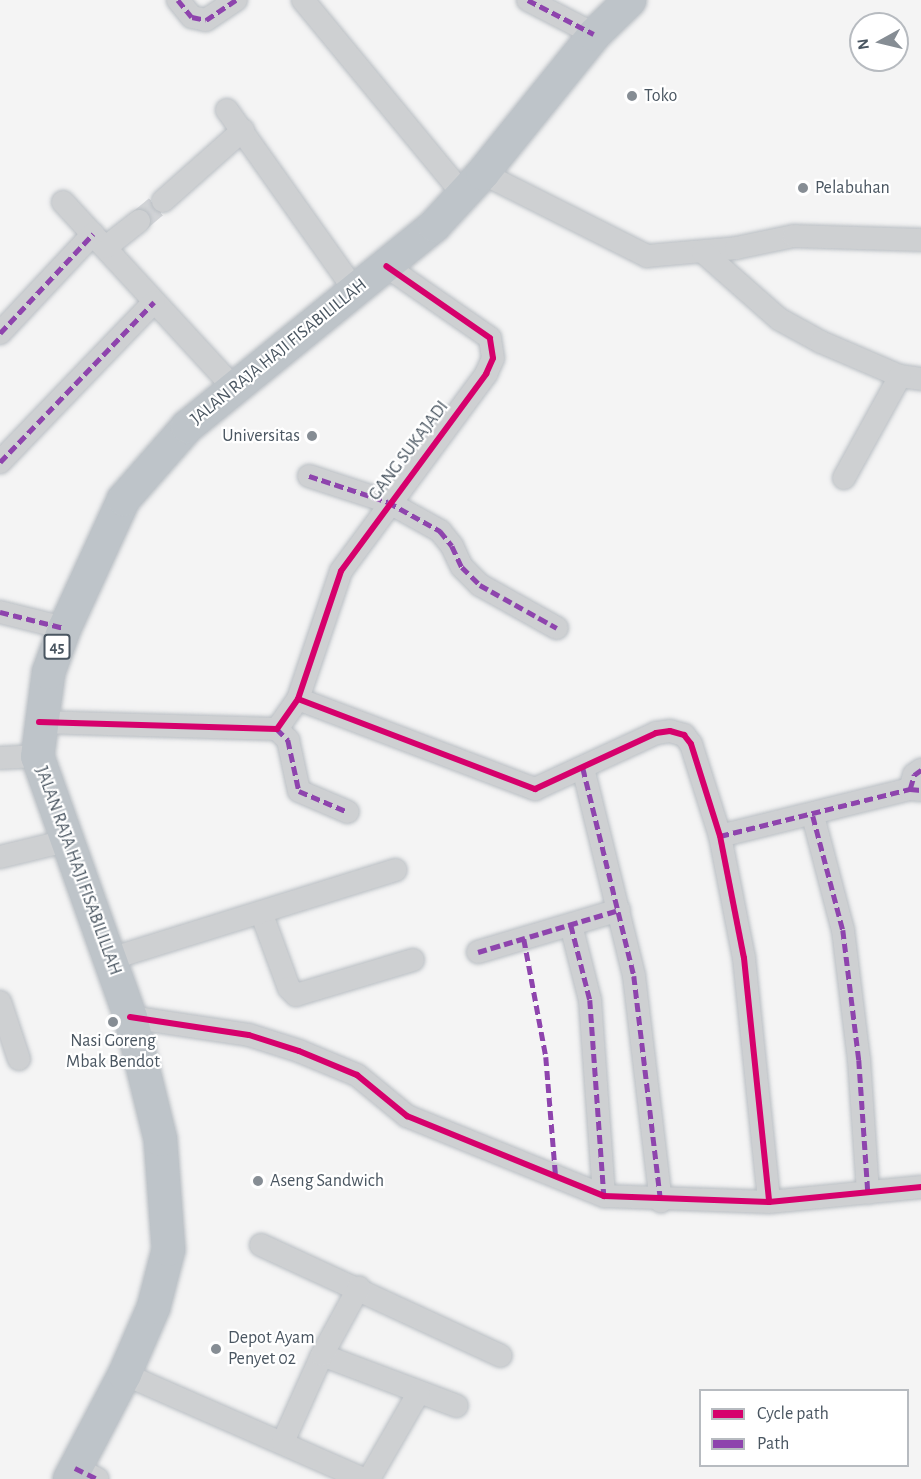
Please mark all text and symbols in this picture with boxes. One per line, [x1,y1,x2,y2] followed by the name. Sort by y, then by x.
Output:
[849,12,909,72] north arrow
[854,38,872,51] text: N
[644,85,677,107] place label: Toko
[625,89,639,103] marker: Toko
[815,177,890,199] place label: Pelabuhan
[796,181,810,195] marker: Pelabuhan
[186,274,372,430] street label: JALAN RAJA HAJI FISABILILLAH
[364,397,454,505] street label: GANG SUKAJADI
[222,425,300,447] place label: Universitas
[305,429,319,443] marker: Universitas
[44,634,70,660] road number: 45
[30,764,126,978] street label: JALAN RAJA HAJI FISABILILLAH
[106,1015,120,1029] marker: Nasi Goreng Mbak Bendot
[66,1031,160,1074] place label: Nasi Goreng Mbak Bendot
[270,1170,384,1192] place label: Aseng Sandwich
[251,1174,265,1188] marker: Aseng Sandwich
[228,1328,315,1370] place label: Depot Ayam Penyet 02
[209,1342,223,1356] marker: Depot Ayam Penyet 02
[699,1389,909,1467] legend
[757,1405,829,1423] text: Cycle path
[757,1435,789,1453] text: Path

